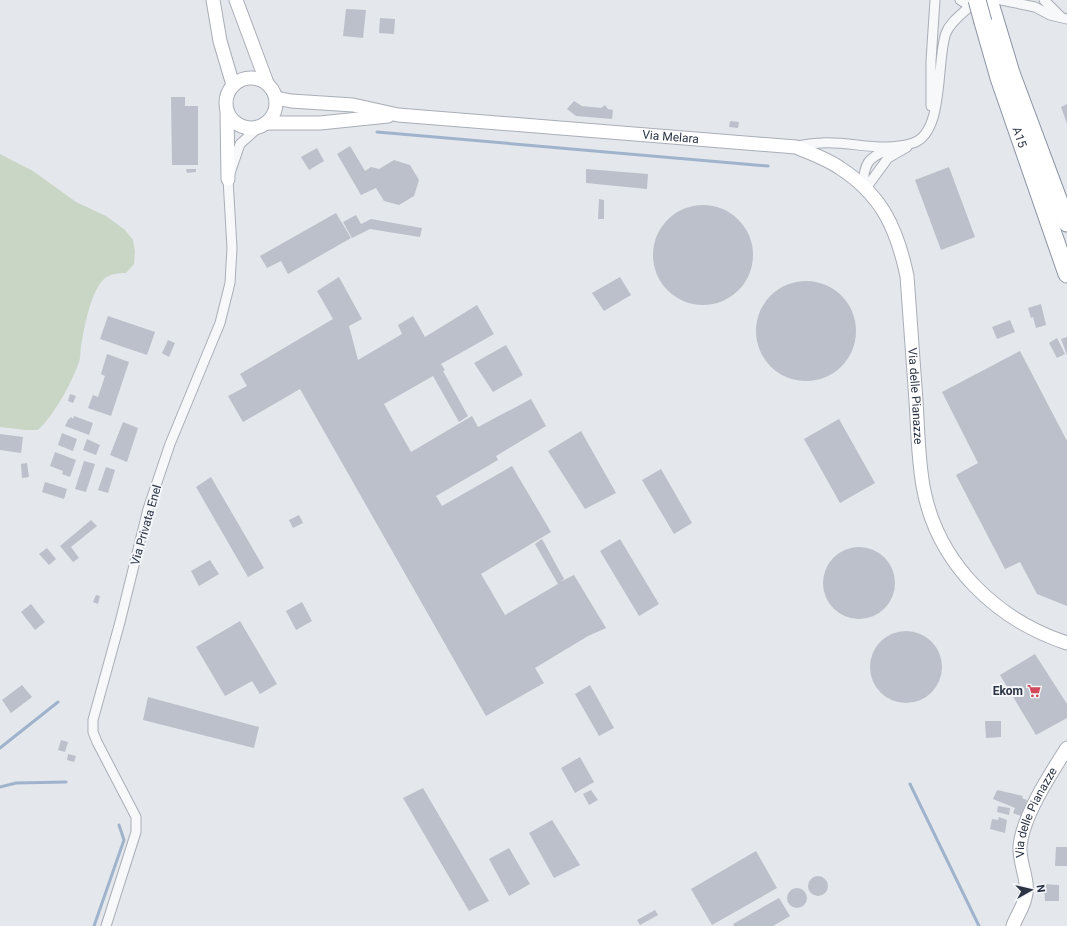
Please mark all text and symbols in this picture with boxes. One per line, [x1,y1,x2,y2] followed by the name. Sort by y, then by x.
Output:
[1009,125,1030,150] street label: A15
[642,128,699,146] street label: Via Melara
[905,347,925,445] street label: Via delle Pianazze
[128,483,164,567] street label: Via Privata Enel
[1026,683,1042,699] supermarket icon: Ekom
[993,684,1023,698] place label: Ekom
[1013,765,1060,858] street label: Via delle Pianazze
[1011,870,1051,910] north arrow
[1033,884,1047,894] text: N

